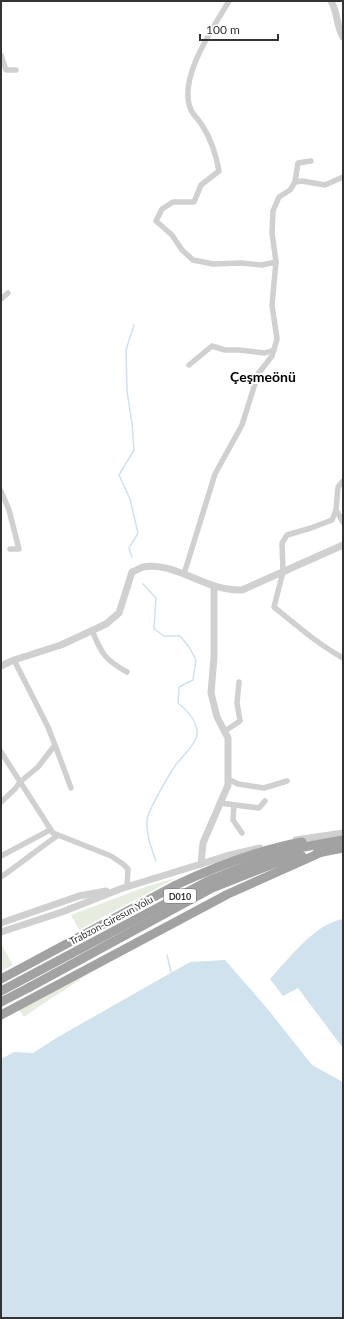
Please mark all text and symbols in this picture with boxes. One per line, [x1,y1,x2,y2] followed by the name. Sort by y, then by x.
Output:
[200,16,278,42] scale bar
[206,22,240,37] text: 100 m
[230,368,296,385] district label: Çeşmeönü
[164,889,196,903] road number: D010
[67,893,155,947] street label: Trabzon-Giresun Yolu

